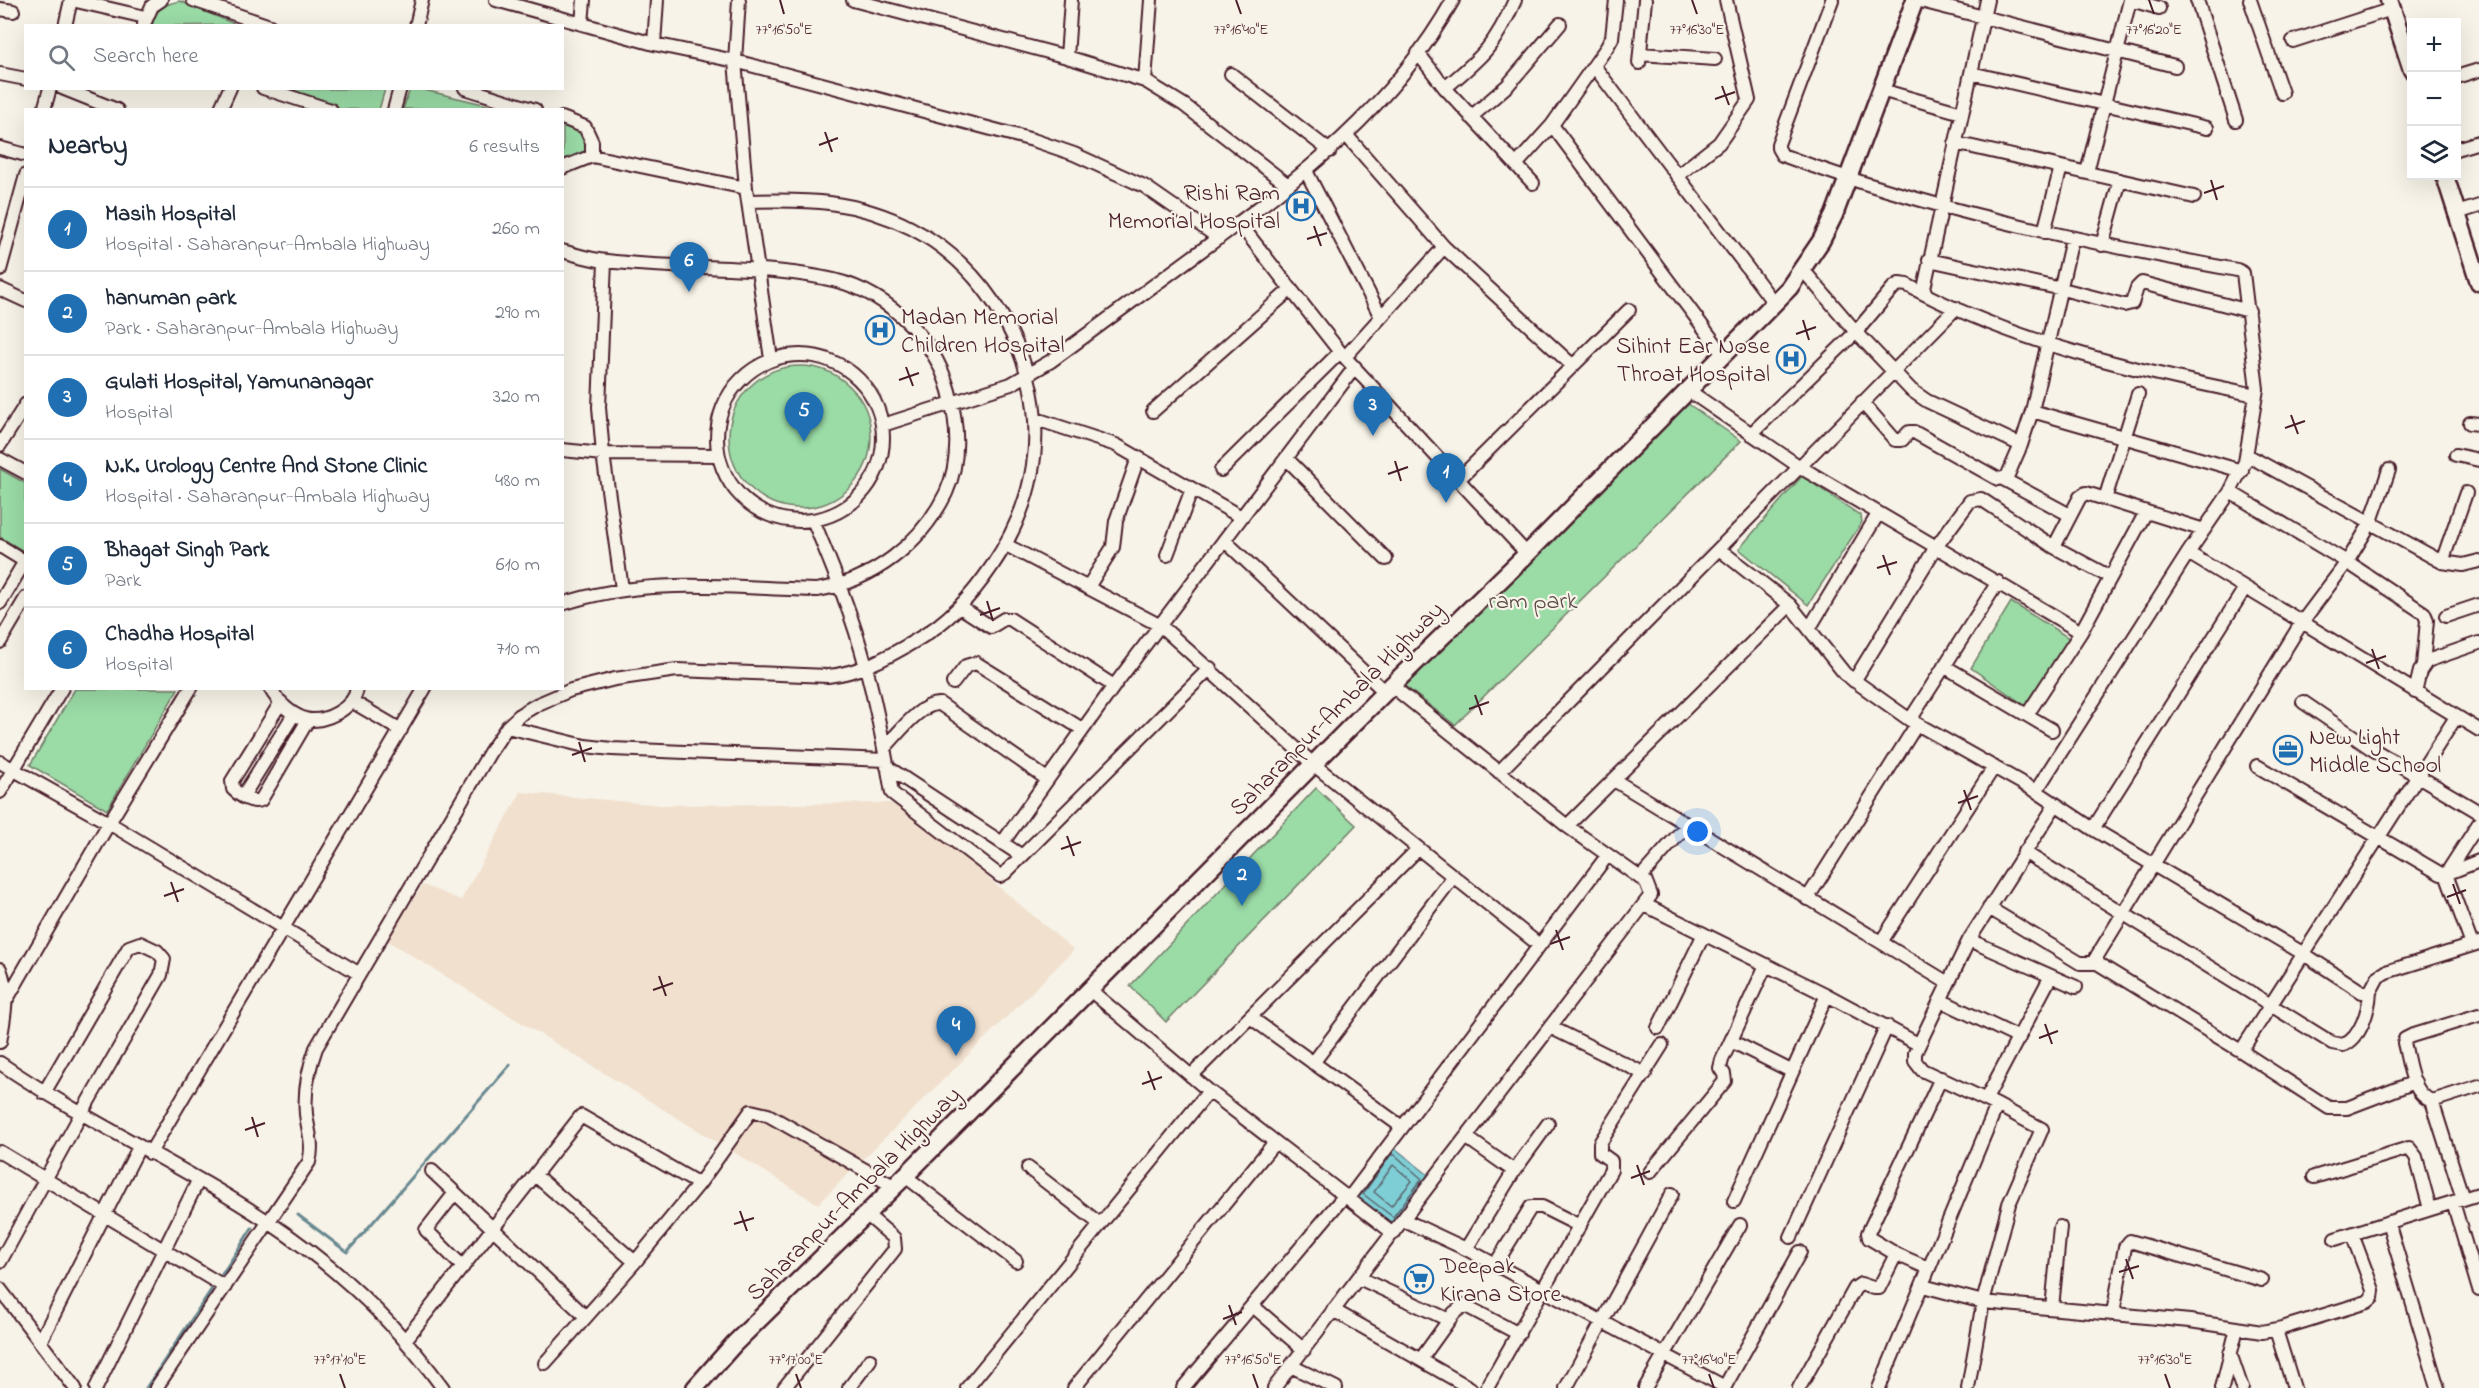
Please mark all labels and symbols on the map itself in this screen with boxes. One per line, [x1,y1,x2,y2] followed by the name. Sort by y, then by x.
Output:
[756,19,813,41] text: 77°16'50"E
[1214,19,1268,41] text: 77°16'40"E
[1670,19,1724,41] text: 77°16'30"E
[2126,19,2182,41] text: 77°16'20"E
[1108,177,1280,240] place label: Rishi Ram Memorial Hospital
[1285,190,1317,222] hospital icon: Rishi Ram Memorial Hospital
[670,242,708,292] pin: 6
[901,301,1065,364] place label: Madan Memorial Children Hospital
[864,314,896,346] hospital icon: Madan Memorial Children Hospital
[1616,330,1770,393] place label: Sihint Ear Nose Throat Hospital
[1775,343,1807,375] hospital icon: Sihint Ear Nose Throat Hospital
[1354,386,1392,436] pin: 3
[784,392,824,442] pin: 5
[1426,454,1466,503] pin: 1
[1489,585,1578,620] park label: ram park
[1222,594,1454,826] street label: Saharanpur-Ambala Highway
[2309,721,2441,784] place label: New Light Middle School
[2272,734,2304,766] office icon: New Light Middle School
[1683,817,1712,846] your location
[1222,856,1262,906] pin: 2
[936,1006,976,1056] pin: 4
[739,1079,971,1311] street label: Saharanpur-Ambala Highway
[1439,1250,1562,1313] place label: Deepak Kirana Store
[1403,1263,1435,1295] supermarket icon: Deepak Kirana Store
[314,1349,366,1371] text: 77°17'10"E
[769,1349,823,1371] text: 77°17'00"E
[1225,1349,1282,1371] text: 77°16'50"E
[1682,1349,1736,1371] text: 77°16'40"E
[2138,1349,2192,1371] text: 77°16'30"E

